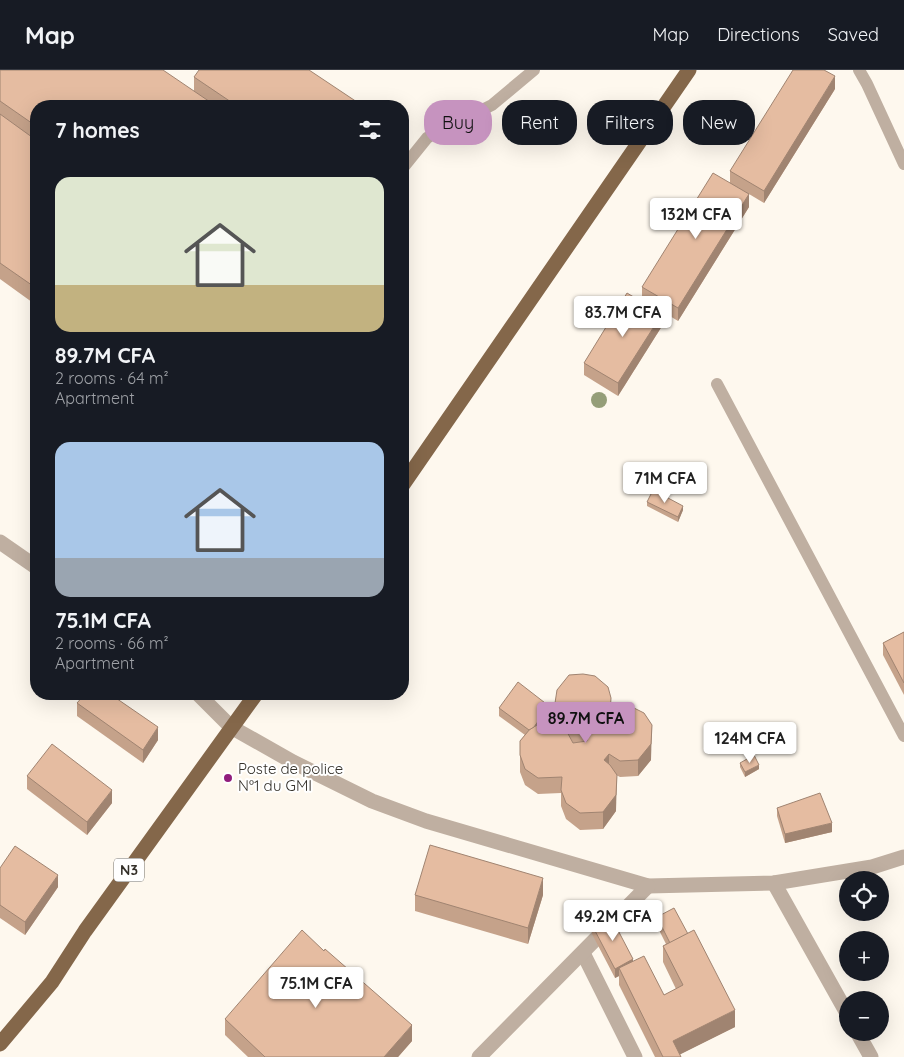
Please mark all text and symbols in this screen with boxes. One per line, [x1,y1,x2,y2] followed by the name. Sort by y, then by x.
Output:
[25,20,75,50] text: Map
[652,23,689,46] text: Map
[717,23,800,46] text: Directions
[828,23,879,46] text: Saved
[424,100,492,145] chip: Buy
[502,100,577,145] chip: Rent
[587,100,673,145] chip: Filters
[683,100,755,145] chip: New
[356,116,384,144] icon: filters
[55,117,140,143] text: 7 homes
[644,198,748,240] pin: 132M CFA
[661,204,731,224] text: 132M CFA
[175,210,265,300] icon: home
[566,296,680,338] pin: 83.7M CFA
[585,302,661,322] text: 83.7M CFA
[55,342,155,368] text: 89.7M CFA
[55,368,169,388] text: 2 rooms · 64 m²
[55,388,135,408] text: Apartment
[619,462,711,504] pin: 71M CFA
[634,468,696,488] text: 71M CFA
[175,475,265,565] icon: home
[55,607,151,633] text: 75.1M CFA
[55,633,169,653] text: 2 rooms · 66 m²
[55,653,135,673] text: Apartment
[529,702,643,744] pin: 89.7M CFA
[548,708,624,728] text: 89.7M CFA
[698,722,802,764] pin: 124M CFA
[714,728,786,748] text: 124M CFA
[238,759,343,795] place label: Poste de police N°1 du GMI
[222,772,234,784] marker: Poste de police N°1 du GMI
[114,858,144,882] road number: N3
[839,871,889,1041] map controls
[839,871,889,921] button: locate
[556,900,670,942] pin: 49.2M CFA
[575,906,651,926] text: 49.2M CFA
[839,931,889,981] button: +
[259,966,373,1009] pin: 75.1M CFA
[279,973,353,993] text: 75.1M CFA
[839,991,889,1041] button: −

